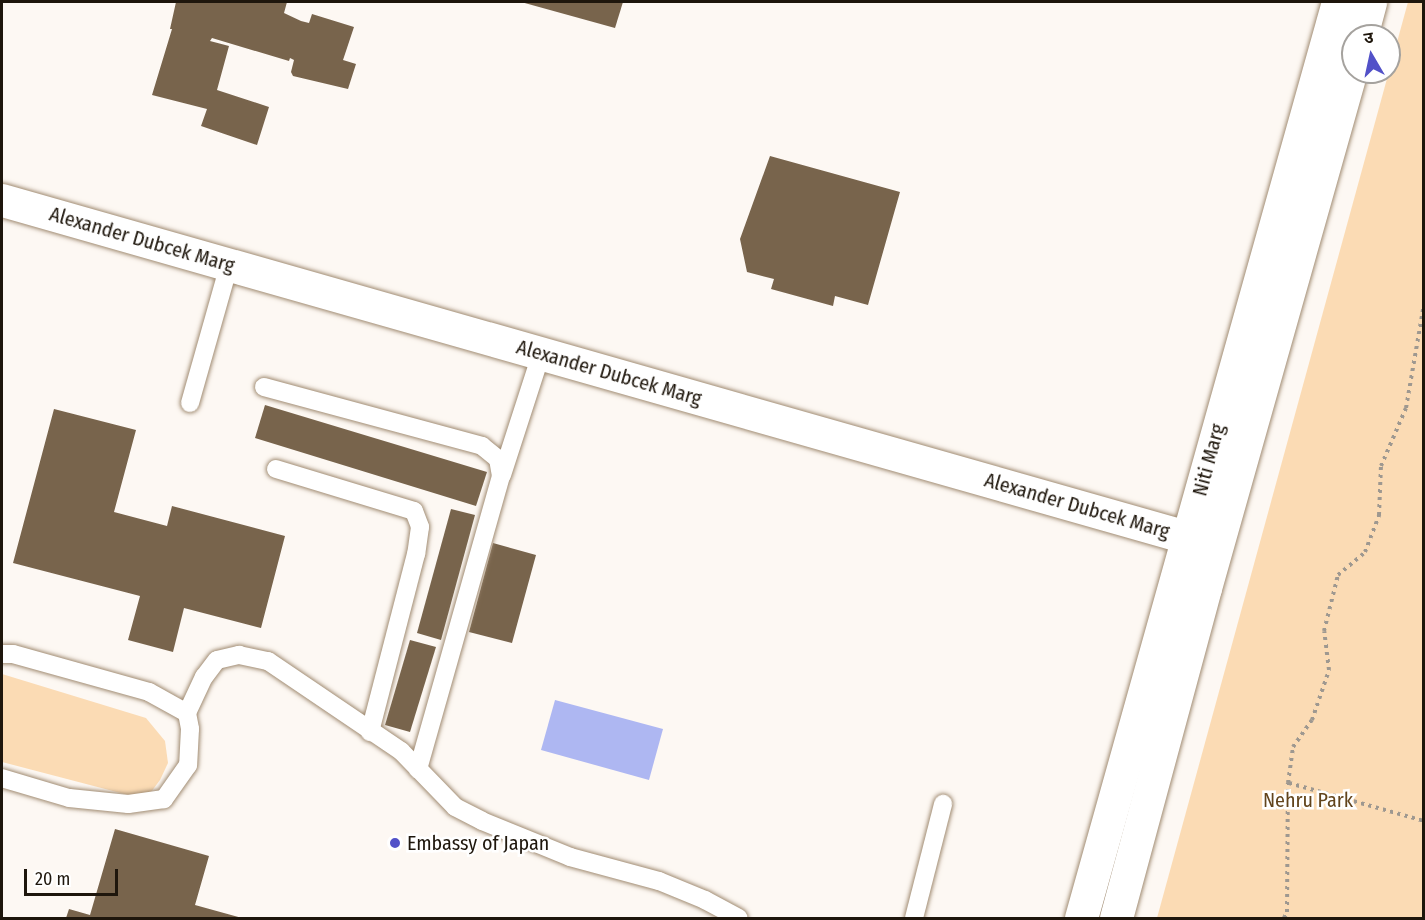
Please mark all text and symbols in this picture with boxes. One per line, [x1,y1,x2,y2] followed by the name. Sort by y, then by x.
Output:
[1341,24,1401,84] north arrow
[1362,28,1375,48] text: उ
[47,202,237,278] street label: Alexander Dubcek Marg
[514,335,704,411] street label: Alexander Dubcek Marg
[1188,421,1230,499] street label: Niti Marg
[982,468,1172,544] street label: Alexander Dubcek Marg
[1263,788,1353,812] park label: Nehru Park
[407,831,549,855] place label: Embassy of Japan
[388,836,402,850] marker: Embassy of Japan
[27,857,122,895] scale bar
[35,868,70,890] text: 20 m

